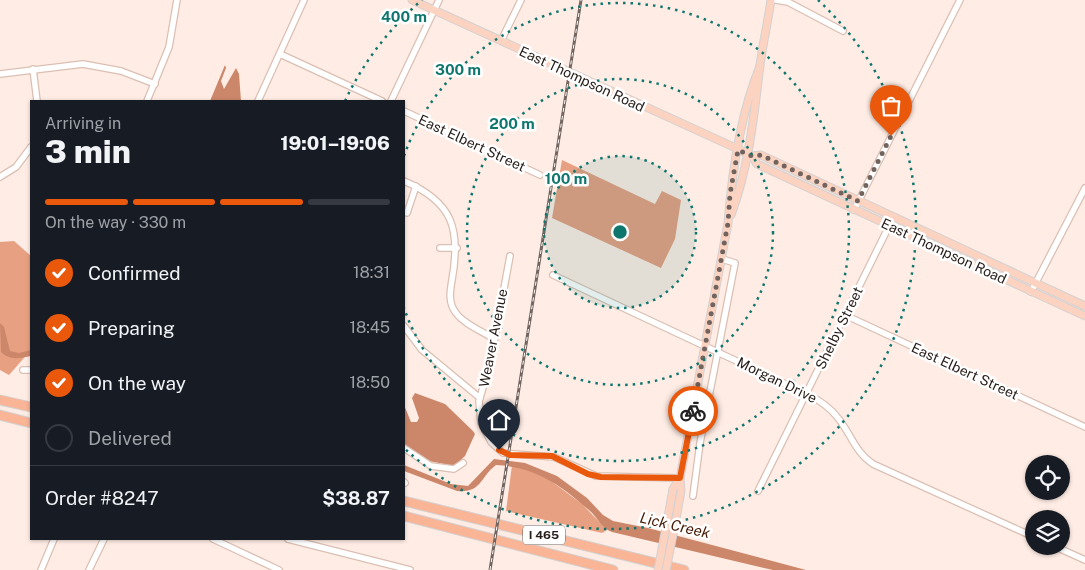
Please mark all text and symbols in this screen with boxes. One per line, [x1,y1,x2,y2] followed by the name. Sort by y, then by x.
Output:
[381,8,427,25] text: 400 m
[517,43,647,115] street label: East Thompson Road
[435,61,481,78] text: 300 m
[870,85,912,136] pin
[877,92,905,120] icon: bag
[416,111,528,175] street label: East Elbert Street
[45,114,121,133] text: Arriving in
[489,115,535,132] text: 200 m
[280,132,390,154] text: 19:01–19:06
[45,133,131,170] text: 3 min
[545,170,587,187] text: 100 m
[45,213,186,232] text: On the way · 330 m
[879,215,1009,287] street label: East Thompson Road
[611,223,629,241] centre of rings
[45,259,73,287] icon: check
[88,262,181,284] text: Confirmed
[353,263,390,282] text: 18:31
[812,284,866,372] street label: Shelby Street
[476,287,510,389] street label: Weaver Avenue
[45,314,73,342] icon: check
[88,317,175,339] text: Preparing
[349,318,390,337] text: 18:45
[909,339,1021,403] street label: East Elbert Street
[735,354,820,406] street label: Morgan Drive
[45,369,73,397] icon: check
[88,372,186,394] text: On the way
[349,373,390,392] text: 18:50
[668,386,718,436] courier
[679,397,707,425] icon: bike
[478,399,520,450] pin
[485,406,513,434] icon: home
[88,427,172,449] text: Delivered
[1025,455,1070,555] map controls
[1025,455,1070,500] button: locate
[45,487,159,509] text: Order #8247
[322,487,390,509] text: $38.87
[638,509,713,542] water label: Lick Creek
[1025,510,1070,555] button: layers
[523,526,565,544] road number: I 465

